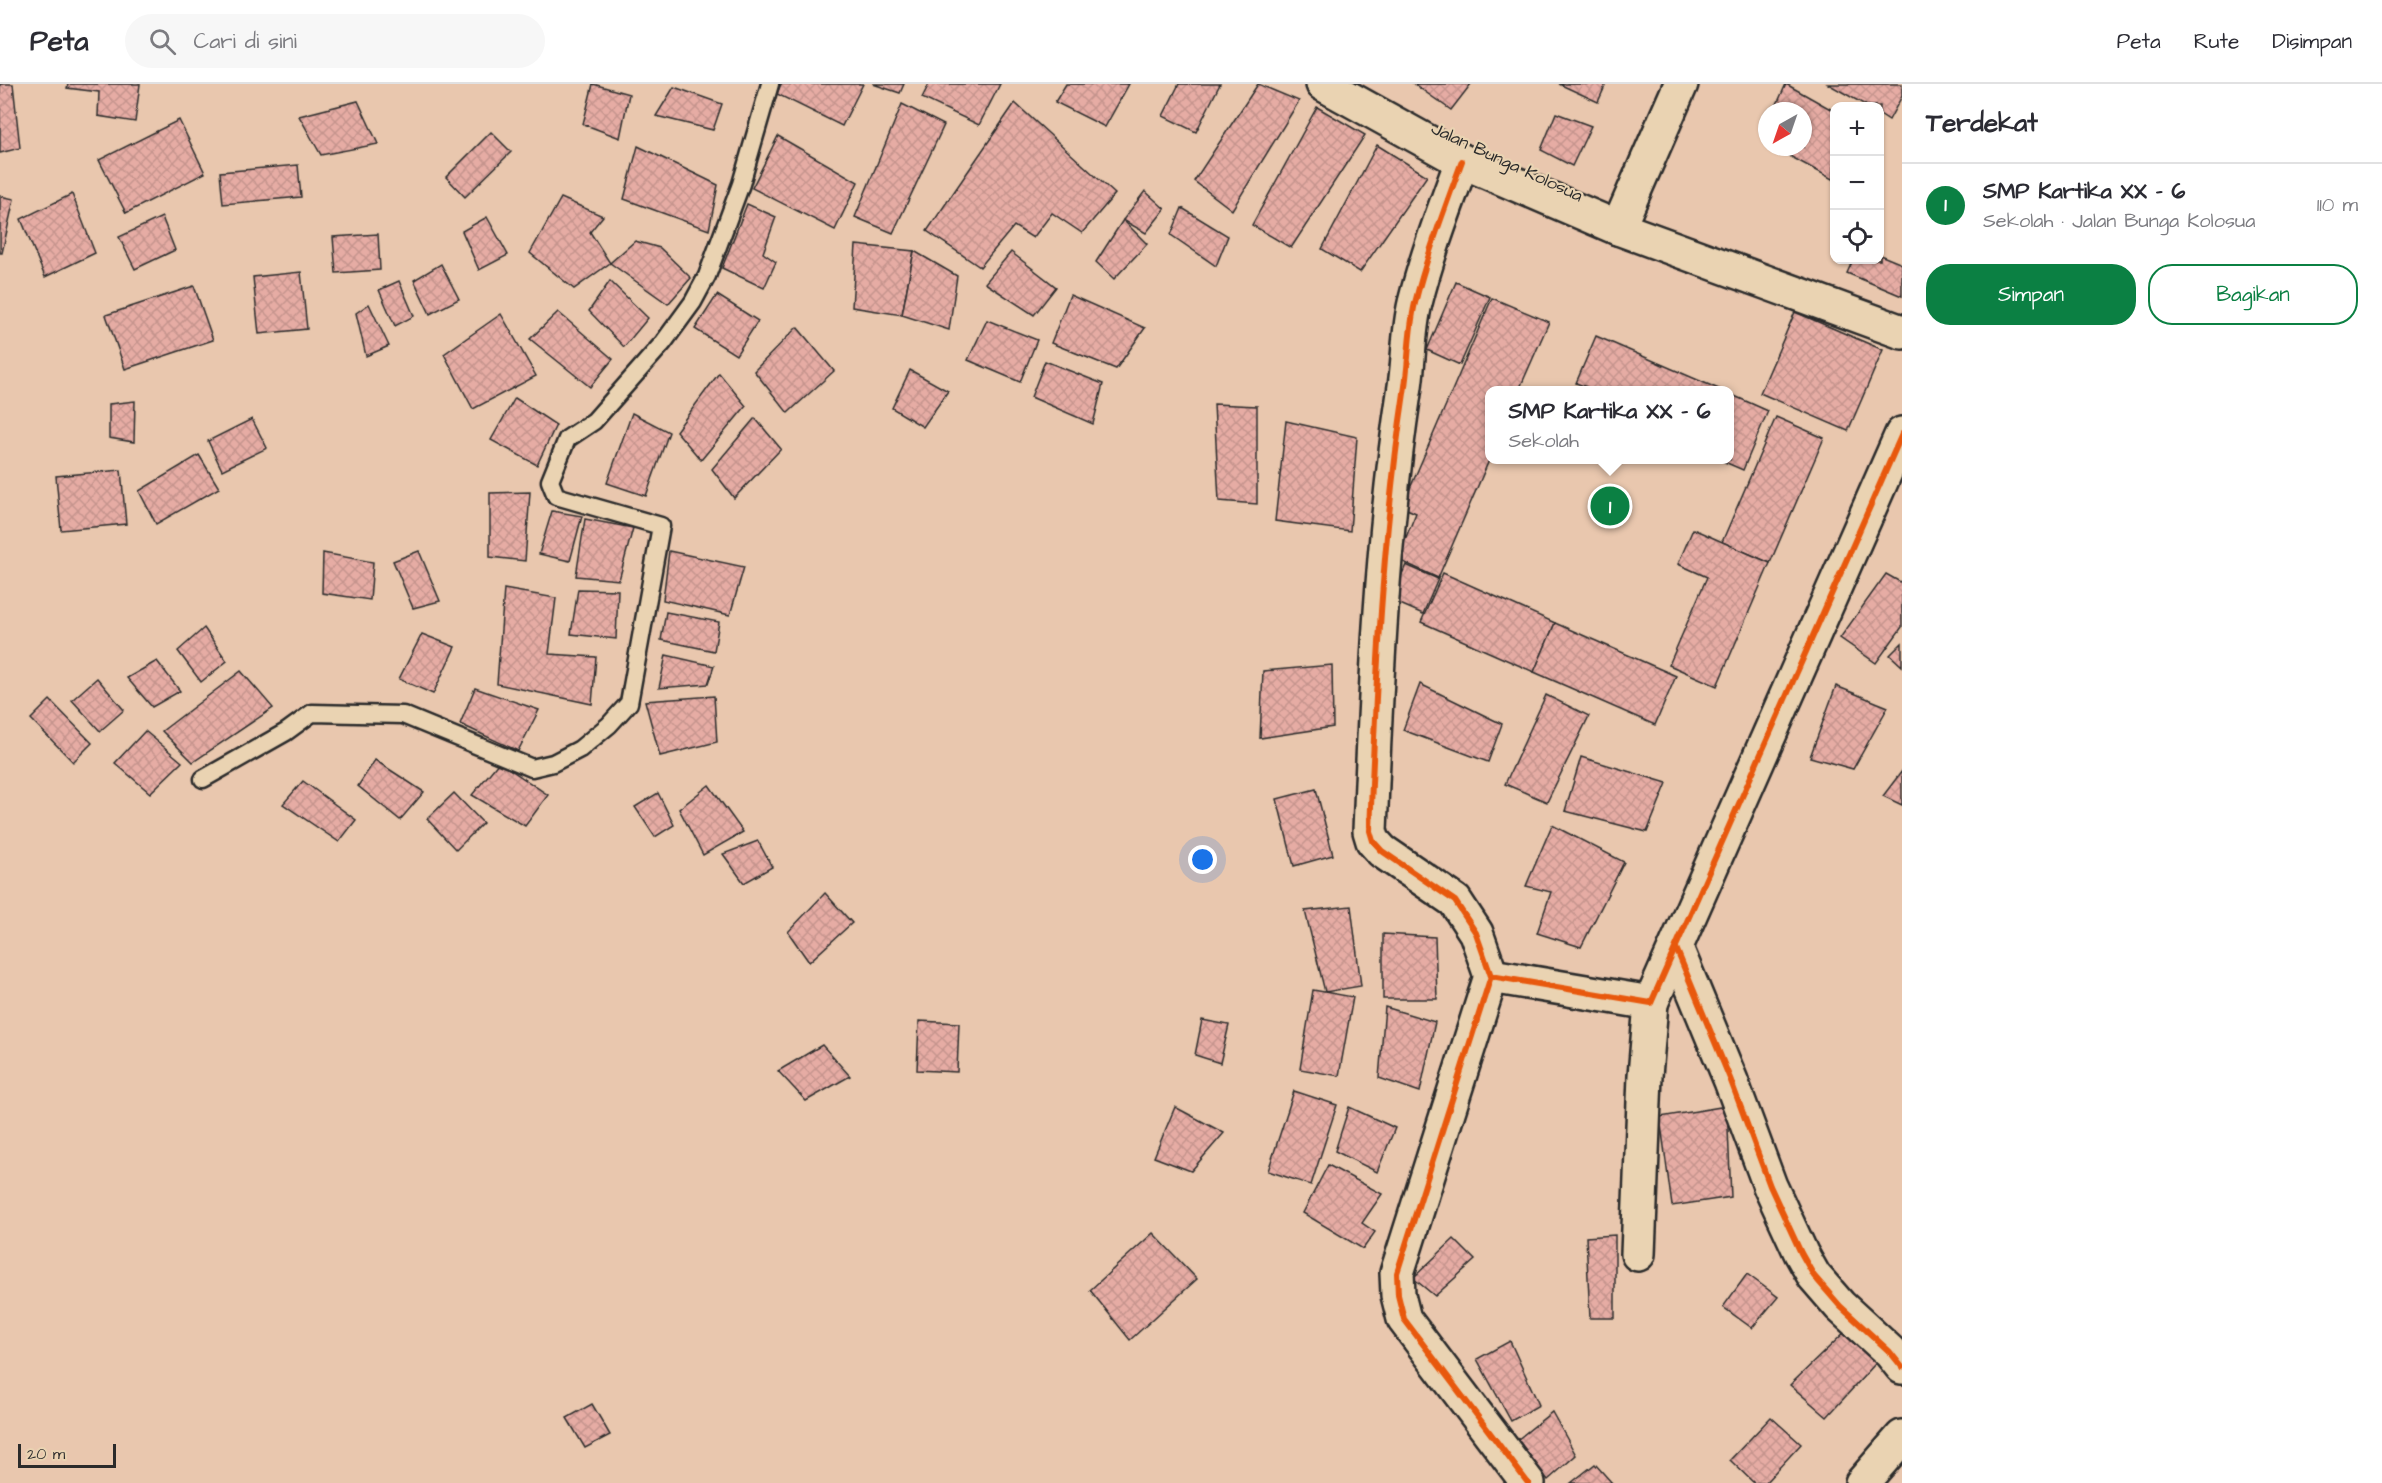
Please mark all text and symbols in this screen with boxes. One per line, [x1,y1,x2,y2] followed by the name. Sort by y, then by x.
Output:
[125,14,545,68] search box
[30,22,89,61] text: Peta
[146,25,179,58] icon: search
[194,26,297,57] text: Cari di sini
[2117,27,2161,56] text: Peta
[2194,27,2239,56] text: Rute
[2272,27,2352,56] text: Disimpan
[1758,102,1812,156] north arrow
[1830,102,1884,264] map controls
[1830,102,1884,156] button: +
[1926,105,2038,141] text: Terdekat
[1427,116,1587,209] street label: Jalan Bunga Kolosua
[1830,156,1884,210] button: −
[1983,176,2185,207] text: SMP Kartika XX - 6
[1944,191,1947,219] text: 1
[2317,191,2358,219] text: 110 m
[1983,207,2255,235] text: Sekolah · Jalan Bunga Kolosua
[1830,210,1884,264] button: locate
[1926,264,2136,325] button: Simpan
[2148,264,2358,325] button: Bagikan
[1485,386,1734,464] popup
[1508,396,1711,427] text: SMP Kartika XX - 6
[1508,427,1579,455] text: Sekolah
[1590,484,1630,528] pin: 1
[1188,845,1217,874] your location
[18,1441,116,1468] scale bar
[27,1443,65,1465] text: 20 m

